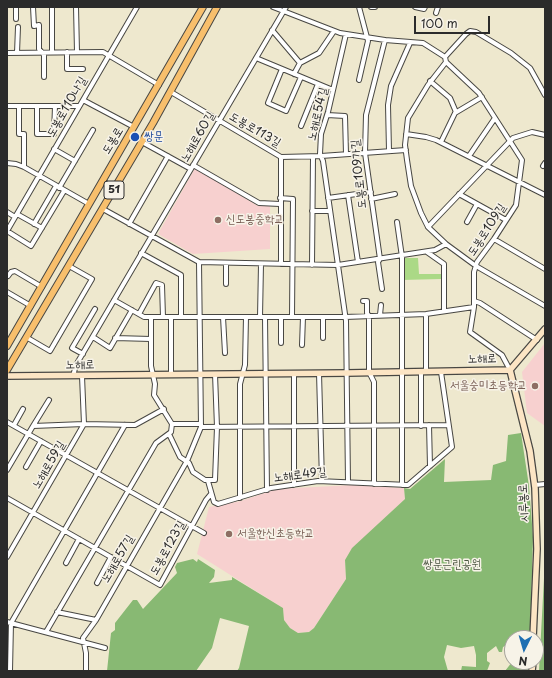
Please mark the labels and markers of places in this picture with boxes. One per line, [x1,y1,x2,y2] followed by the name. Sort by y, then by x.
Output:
[144,130,163,144] place label: 쌍문
[129,131,141,143] marker: 쌍문
[226,213,284,227] place label: 신도봉중학교
[213,215,223,225] marker: 신도봉중학교
[450,379,527,393] place label: 서울숭미초등학교
[530,381,540,391] marker: 서울숭미초등학교
[237,527,314,541] place label: 서울한신초등학교
[224,529,234,539] marker: 서울한신초등학교

